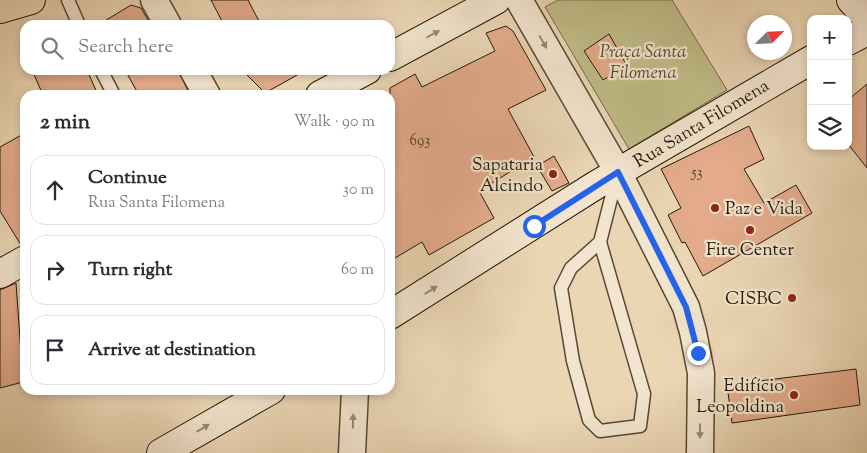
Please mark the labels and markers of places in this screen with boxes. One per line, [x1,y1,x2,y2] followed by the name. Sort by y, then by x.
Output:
[472,153,543,200] place label: Sapataria Alcindo
[547,168,559,180] marker: Sapataria Alcindo
[725,197,803,223] place label: Paz e Vida
[709,202,721,214] marker: Paz e Vida
[744,224,756,236] marker: Fire Center
[706,238,794,264] place label: Fire Center
[725,287,782,313] place label: CISBC
[786,292,798,304] marker: CISBC
[696,374,784,421] place label: Edifício Leopoldina
[788,389,800,401] marker: Edifício Leopoldina

